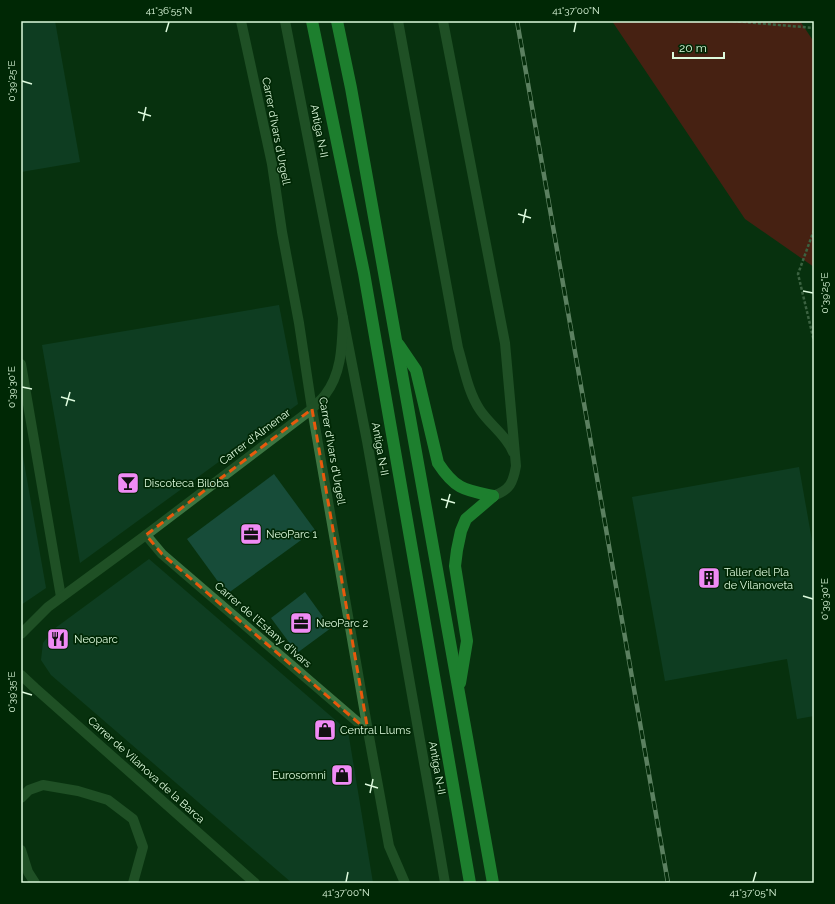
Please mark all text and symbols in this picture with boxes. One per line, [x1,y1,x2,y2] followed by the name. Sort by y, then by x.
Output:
[146,5,192,16] text: 41°36'55"N
[552,5,600,16] text: 41°37'00"N
[673,34,724,60] scale bar
[679,41,707,55] text: 20 m
[6,60,17,102] text: 0°39'25"E
[259,76,293,186] street label: Carrer d'Ivars d'Urgell
[307,103,331,159] street label: Antiga N-II
[819,272,830,314] text: 0°39'25"E
[6,366,17,408] text: 0°39'30"E
[316,396,348,506] street label: Carrer d'Ivars d'Urgell
[217,406,293,468] street label: Carrer d'Almenar
[369,421,391,477] street label: Antiga N-II
[115,470,141,496] bar icon: Discoteca Biloba
[144,477,229,490] place label: Discoteca Biloba
[238,521,264,547] office icon: NeoParc 1
[266,528,318,541] place label: NeoParc 1
[696,565,722,591] building icon: Taller del Pla de Vilanoveta
[724,566,793,592] place label: Taller del Pla de Vilanoveta
[819,578,830,620] text: 0°39'30"E
[212,579,314,671] street label: Carrer de l'Estany d'Ivars
[288,610,314,636] office icon: NeoParc 2
[316,617,369,630] place label: NeoParc 2
[45,626,71,652] restaurant icon: Neoparc
[74,633,118,646] place label: Neoparc
[6,671,17,713] text: 0°39'35"E
[85,714,207,826] street label: Carrer de Vilanova de la Barca
[312,717,338,743] shop icon: Central Llums
[340,724,411,737] place label: Central Llums
[426,740,448,796] street label: Antiga N-II
[329,762,355,788] shop icon: Eurosomni
[272,769,326,782] place label: Eurosomni
[322,887,370,898] text: 41°37'00"N
[730,887,776,898] text: 41°37'05"N

